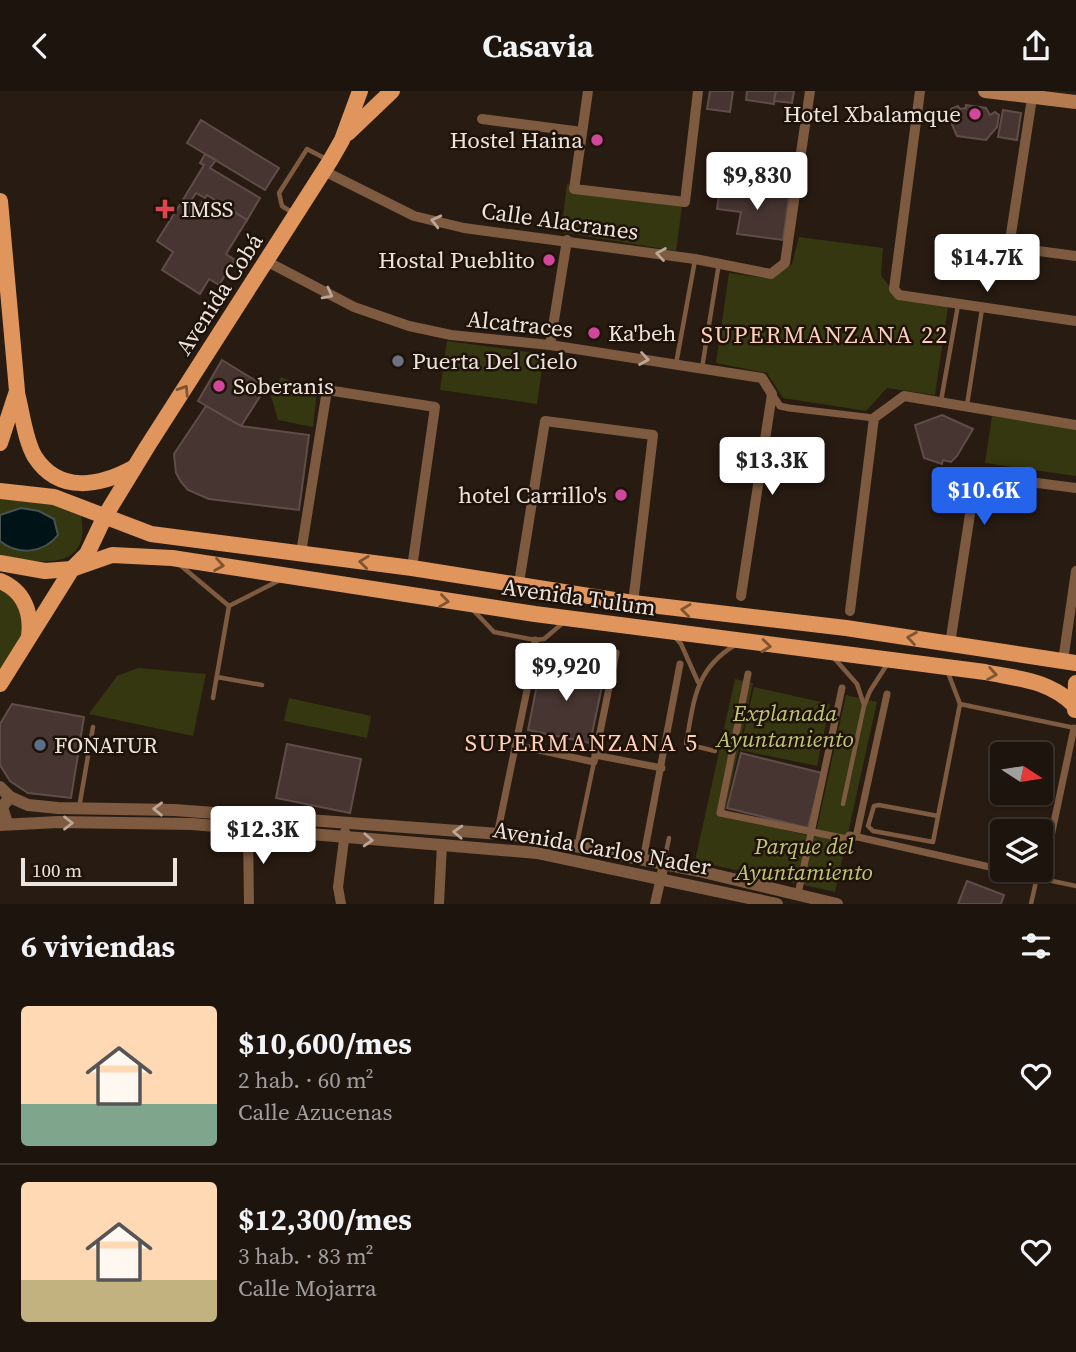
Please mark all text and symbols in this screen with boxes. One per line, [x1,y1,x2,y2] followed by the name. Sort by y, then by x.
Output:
[482,24,594,68] text: Casavia
[21,27,59,65] icon: back
[1017,27,1055,65] icon: share
[783,98,961,130] place label: Hotel Xbalamque
[967,106,983,122] marker: Hotel Xbalamque
[450,124,583,156] place label: Hostel Haina
[589,132,605,148] marker: Hostel Haina
[700,152,814,212] pin: $9,830
[722,159,792,191] text: $9,830
[181,193,234,225] place label: IMSS
[479,194,641,248] street label: Calle Alacranes
[155,199,175,219] marker: IMSS
[430,215,442,229] one-way arrow
[168,227,271,361] street label: Avenida Cobá
[930,235,1044,294] pin: $14.7K
[951,241,1023,273] text: $14.7K
[378,244,535,276] place label: Hostal Pueblito
[655,247,666,262] one-way arrow
[541,252,557,268] marker: Hostal Pueblito
[321,285,333,299] one-way arrow
[465,303,575,345] street label: Alcatraces
[608,317,676,349] place label: Ka'beh
[701,318,949,351] district label: SUPERMANZANA 22
[586,325,602,341] marker: Ka'beh
[412,345,578,377] place label: Puerta Del Cielo
[638,352,650,367] one-way arrow
[390,353,406,369] marker: Puerta Del Cielo
[233,370,334,402] place label: Soberanis
[211,378,227,394] marker: Soberanis
[176,384,189,397] one-way arrow
[715,437,829,497] pin: $13.3K
[736,444,808,476] text: $13.3K
[927,467,1041,527] pin: $10.6K
[948,474,1020,506] text: $10.6K
[458,479,607,511] place label: hotel Carrillo's
[613,487,629,503] marker: hotel Carrillo's
[358,554,370,569] one-way arrow
[213,557,225,572] one-way arrow
[500,570,658,624] street label: Avenida Tulum
[438,593,449,608] one-way arrow
[680,602,692,617] one-way arrow
[906,631,917,646] one-way arrow
[760,638,772,653] one-way arrow
[509,643,623,703] pin: $9,920
[531,650,601,682] text: $9,920
[986,666,998,681] one-way arrow
[714,697,854,755] park label: Explanada Ayuntamiento
[465,726,699,759] district label: SUPERMANZANA 5
[54,729,158,761] place label: FONATUR
[32,737,48,753] marker: FONATUR
[990,742,1054,805] north arrow
[990,742,1053,882] map controls
[152,802,163,817] one-way arrow
[206,807,320,866] pin: $12.3K
[227,813,299,845] text: $12.3K
[491,813,714,883] street label: Avenida Carlos Nader
[63,815,74,830] one-way arrow
[990,819,1053,882] button: layers
[452,825,463,840] one-way arrow
[733,830,873,888] park label: Parque del Ayuntamiento
[363,832,374,847] one-way arrow
[21,855,177,887] scale bar
[32,857,82,883] text: 100 m
[21,926,175,967] text: 6 viviendas
[1017,927,1055,965] icon: filters
[238,1023,412,1064] text: $10,600/mes
[77,1034,161,1118] icon: home
[1017,1057,1055,1095] icon: heart
[238,1064,374,1096] text: 2 hab. · 60 m²
[238,1096,393,1128] text: Calle Azucenas
[238,1199,412,1240] text: $12,300/mes
[77,1210,161,1294] icon: home
[1017,1233,1055,1271] icon: heart
[238,1240,374,1272] text: 3 hab. · 83 m²
[238,1272,377,1304] text: Calle Mojarra

